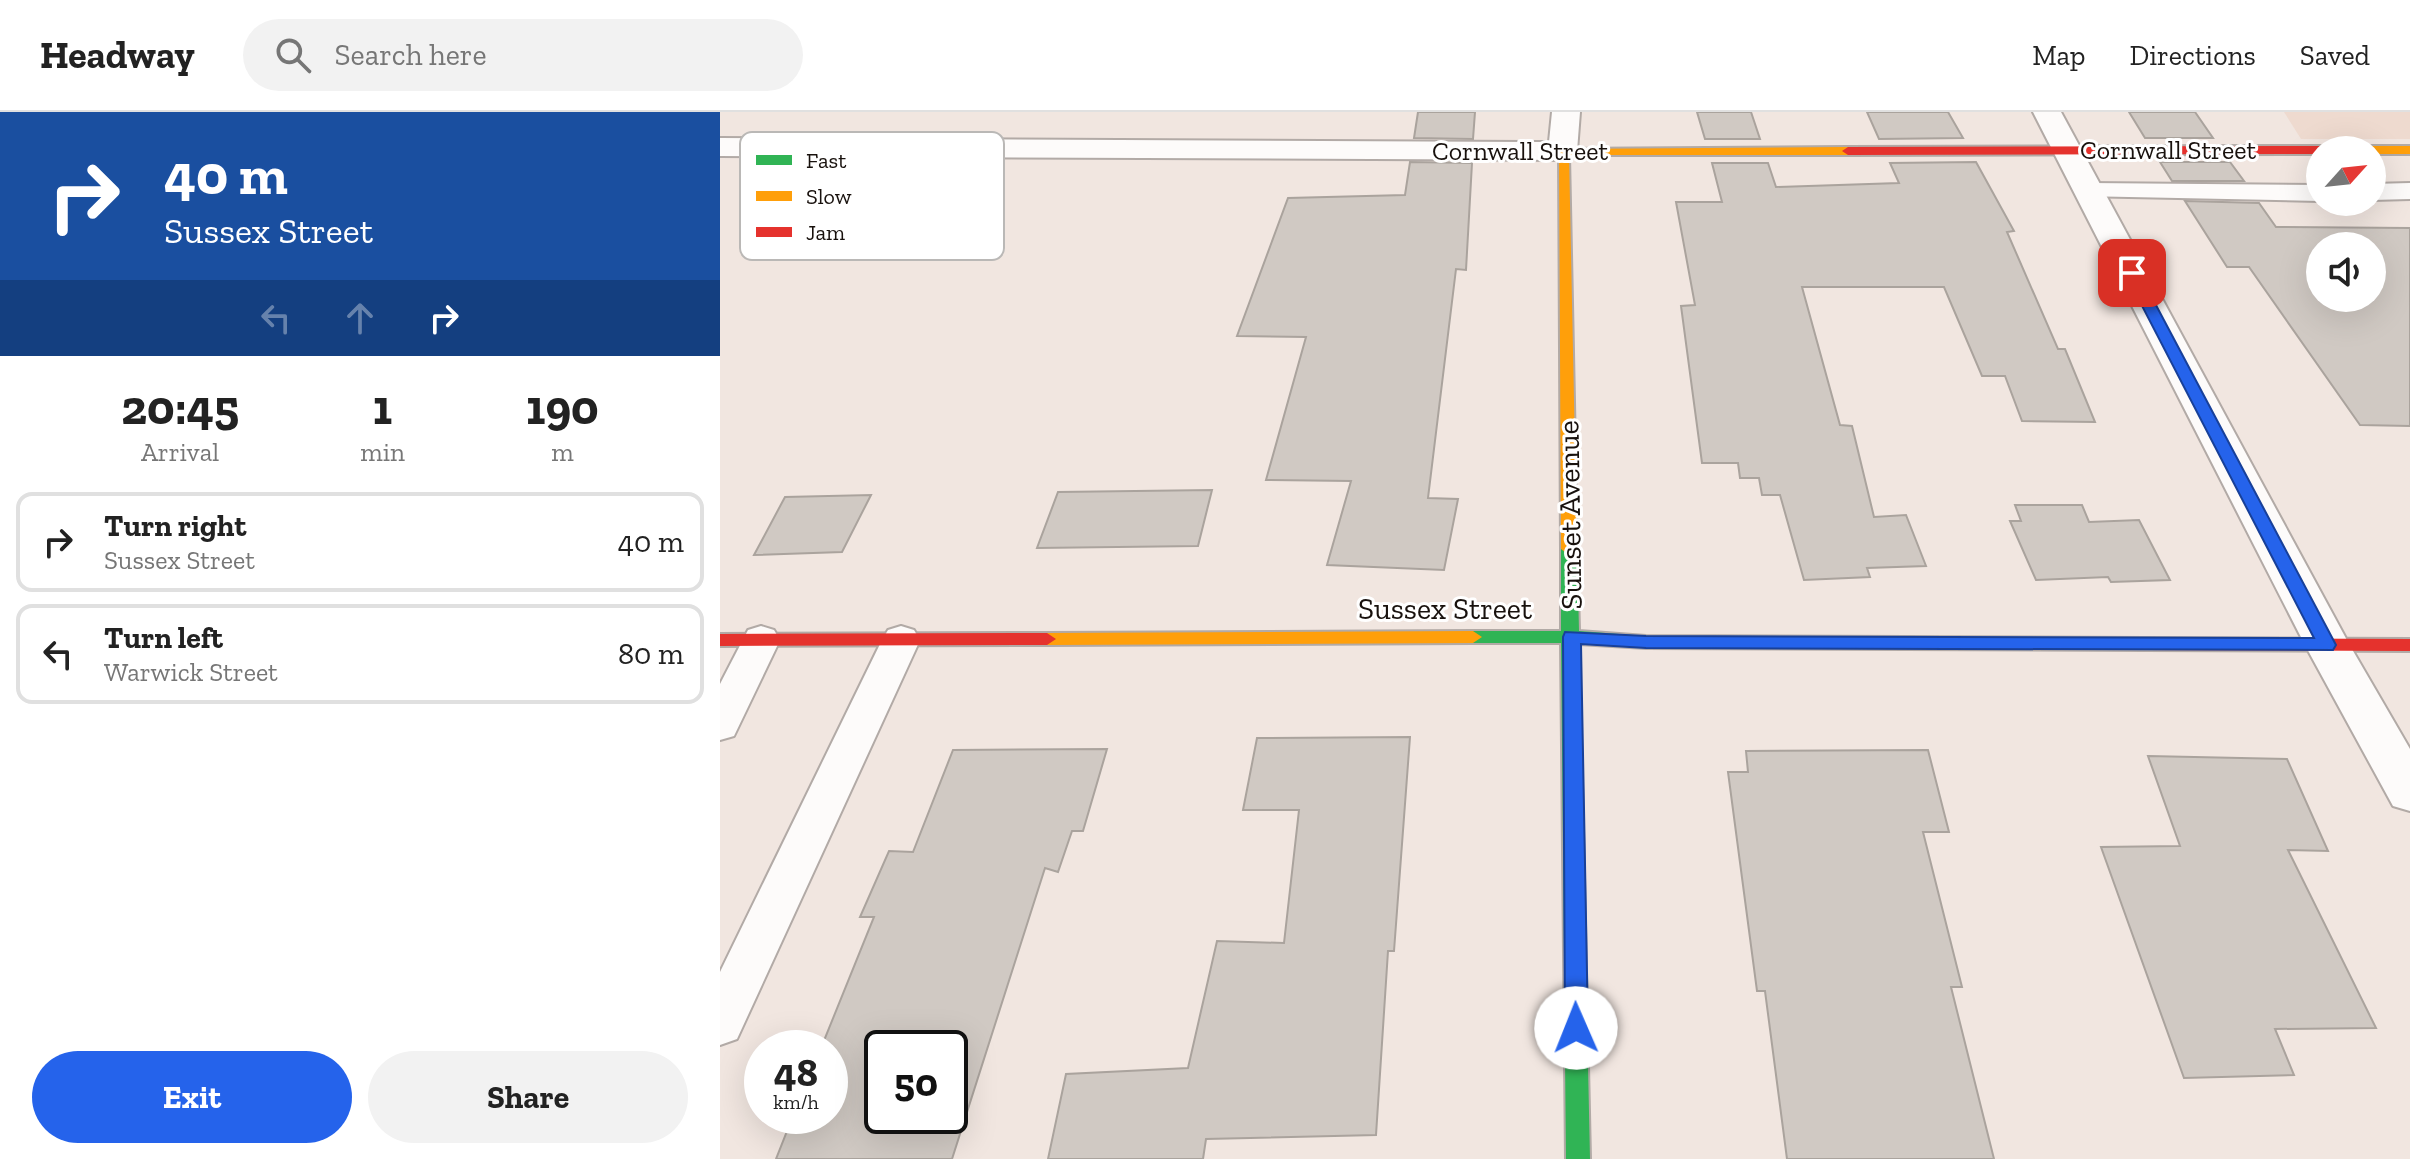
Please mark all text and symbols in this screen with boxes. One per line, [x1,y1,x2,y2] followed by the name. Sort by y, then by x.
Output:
[243,19,803,91] search box
[40,32,195,78] text: Headway
[271,33,315,77] icon: search
[335,37,487,73] text: Search here
[2032,39,2085,72] text: Map
[2129,39,2256,72] text: Directions
[2300,39,2370,72] text: Saved
[740,132,1004,260] legend
[2080,134,2256,166] street label: Cornwall Street
[1432,135,1608,167] street label: Cornwall Street
[2306,136,2386,216] north arrow
[2306,136,2386,312] map controls
[164,141,288,208] text: 40 m
[32,144,136,248] icon: right
[806,147,847,174] text: Fast
[806,183,852,210] text: Slow
[164,209,373,252] text: Sussex Street
[806,219,845,246] text: Jam
[2306,232,2386,312] button: sound
[2098,239,2166,307] pin
[2110,251,2154,295] icon: arrive
[254,296,298,340] icon: left
[338,296,382,340] icon: ahead
[422,296,466,340] icon: right
[121,379,239,436] text: 20:45
[373,379,392,436] text: 1
[526,379,599,436] text: 190
[1550,420,1590,610] street label: Sunset Avenue
[141,436,219,468] text: Arrival
[360,436,405,468] text: min
[551,436,574,468] text: m
[104,508,246,544] text: Turn right
[36,520,80,564] icon: right
[618,524,684,560] text: 40 m
[104,544,255,576] text: Sussex Street
[1358,591,1532,627] street label: Sussex Street
[104,620,223,656] text: Turn left
[36,632,80,676] icon: left
[618,636,684,672] text: 80 m
[104,656,278,688] text: Warwick Street
[1534,986,1618,1070] position arrow
[864,1030,968,1134] speed limit sign: 50
[774,1048,818,1096] text: 48
[32,1051,352,1143] button: Exit
[368,1051,688,1143] button: Share
[773,1090,819,1114] text: km/h

